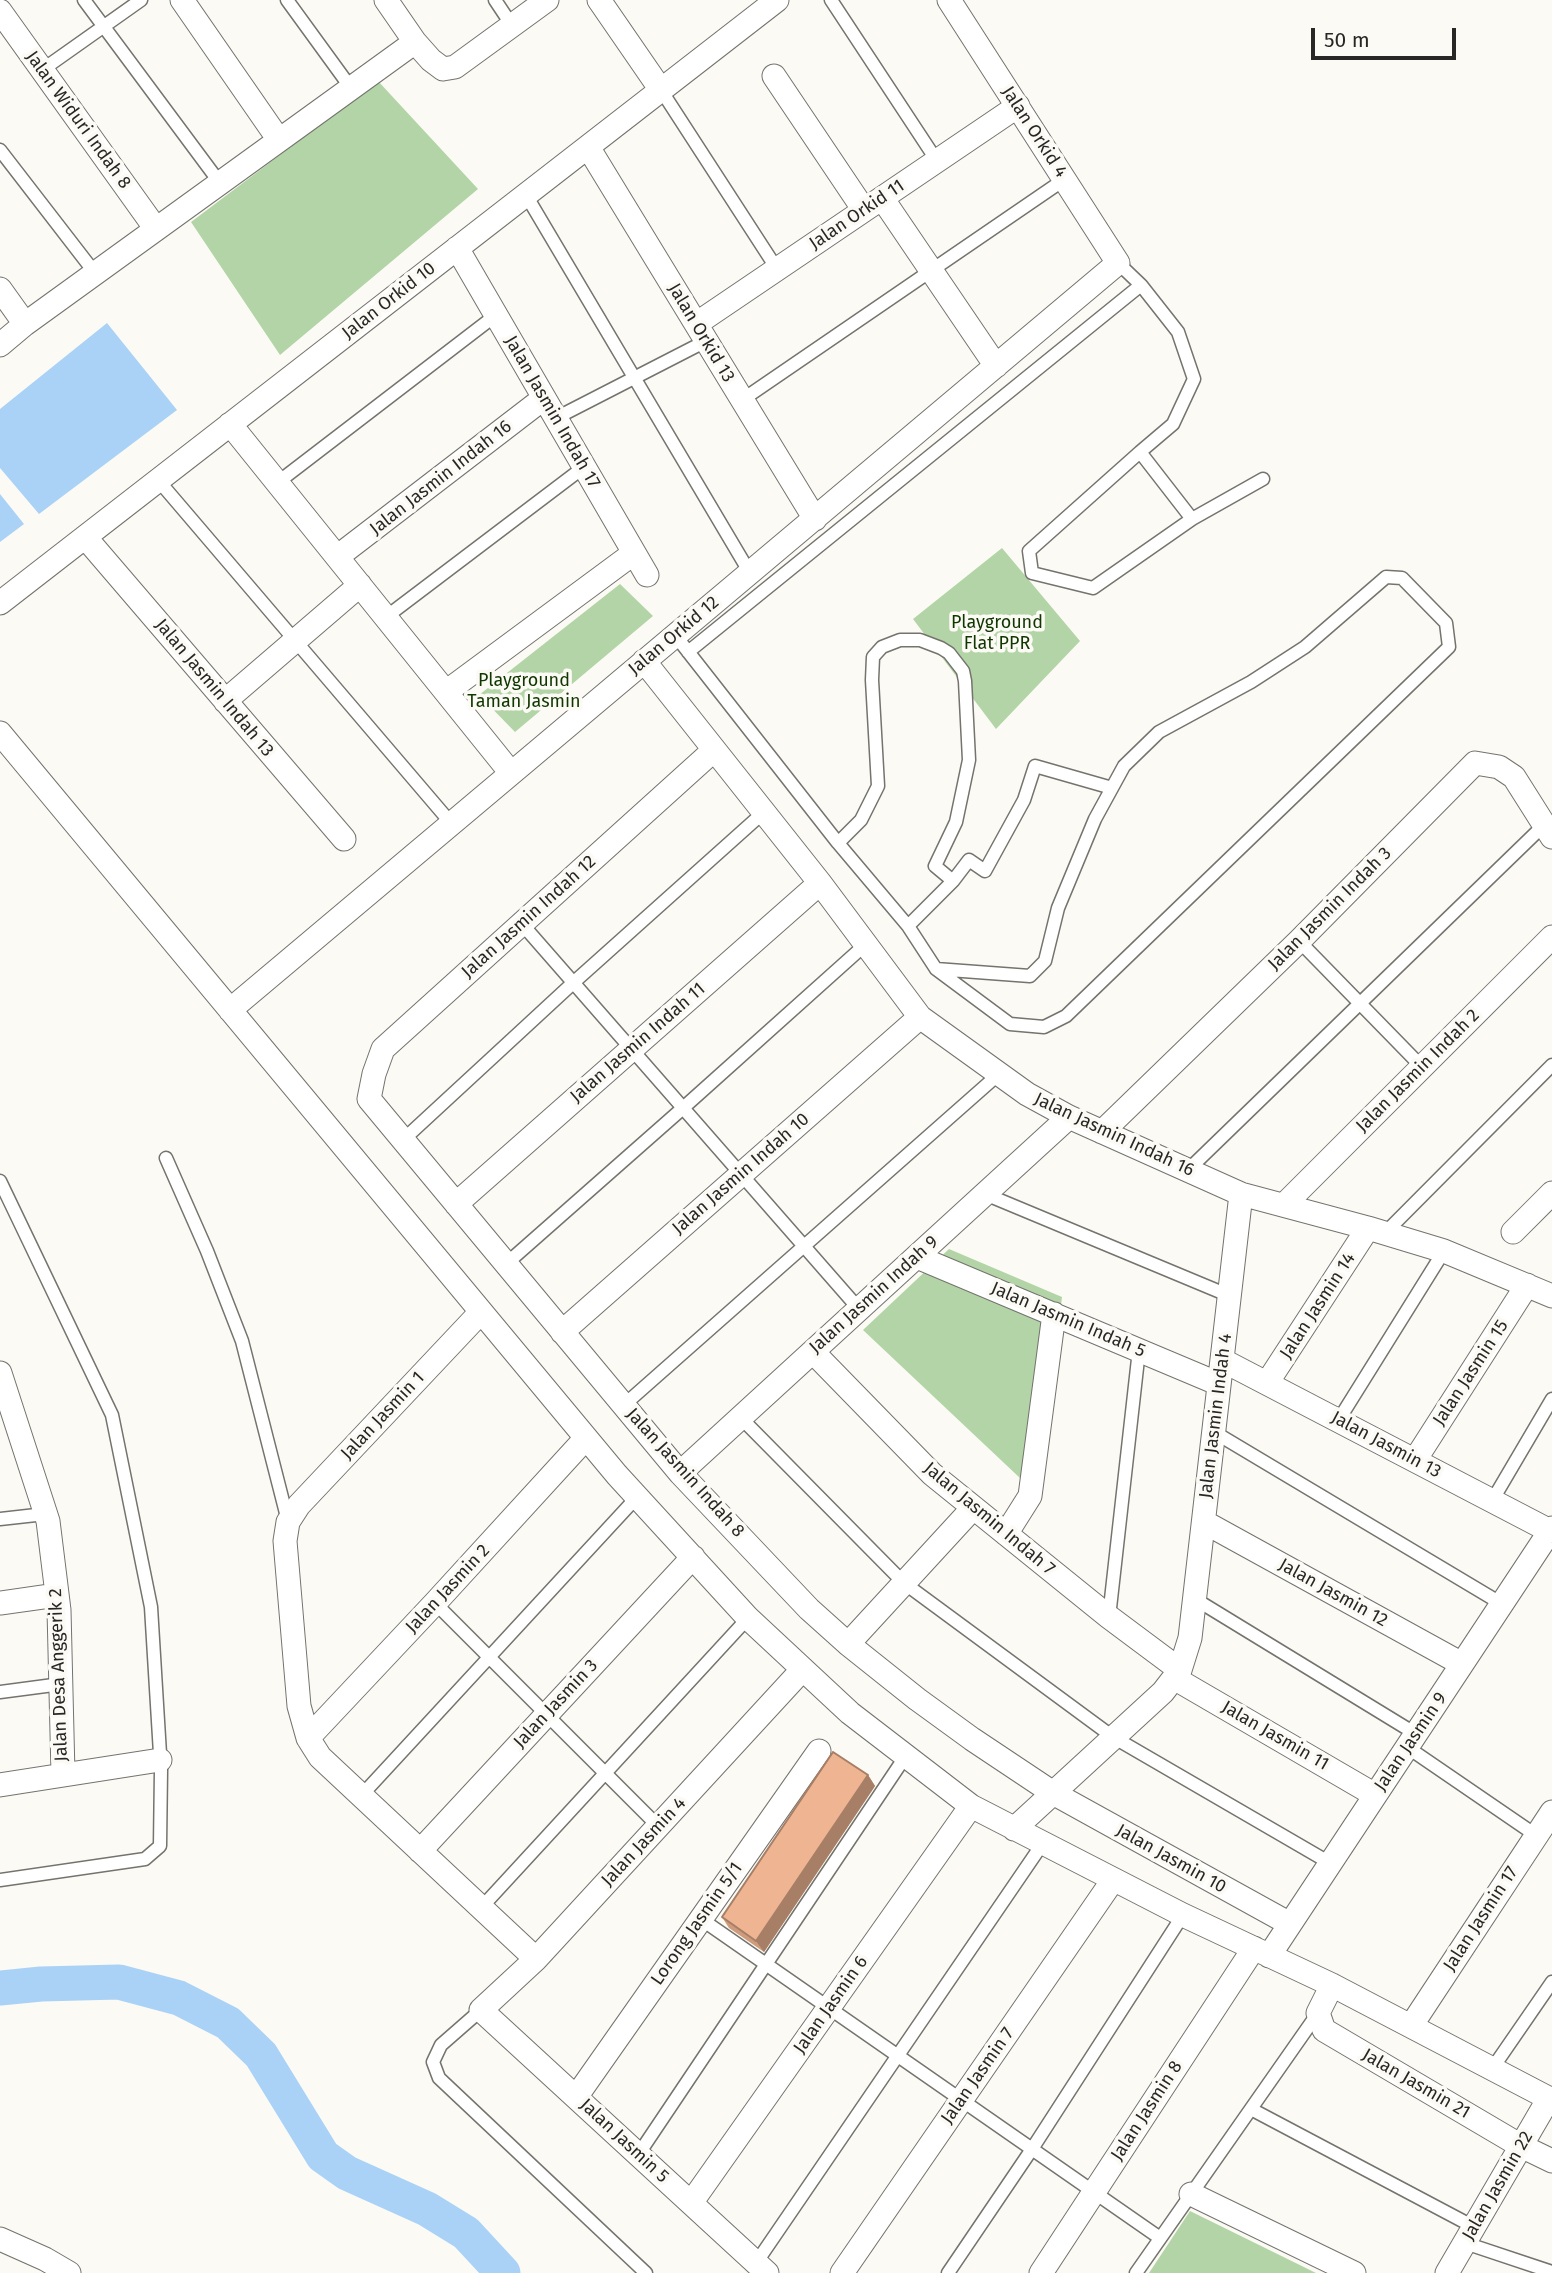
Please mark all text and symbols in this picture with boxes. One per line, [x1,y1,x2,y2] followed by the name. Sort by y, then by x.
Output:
[1314,14,1459,58] scale bar
[1324,27,1370,53] text: 50 m
[21,47,135,193] street label: Jalan Widuri Indah 8
[997,82,1071,182] street label: Jalan Orkid 4
[805,175,909,255] street label: Jalan Orkid 11
[338,258,440,344] street label: Jalan Orkid 10
[663,280,739,386] street label: Jalan Orkid 13
[500,332,604,492] street label: Jalan Jasmin Indah 17
[366,416,516,540] street label: Jalan Jasmin Indah 16
[624,592,724,680] street label: Jalan Orkid 12
[951,612,1043,654] park label: Playground Flat PPR
[150,615,278,761] street label: Jalan Jasmin Indah 13
[467,670,581,712] park label: Playground Taman Jasmin
[1264,843,1396,975] street label: Jalan Jasmin Indah 3
[457,851,601,983] street label: Jalan Jasmin Indah 12
[566,978,710,1108] street label: Jalan Jasmin Indah 11
[1352,1005,1484,1137] street label: Jalan Jasmin Indah 2
[1031,1088,1197,1182] street label: Jalan Jasmin Indah 16
[668,1109,814,1239] street label: Jalan Jasmin Indah 10
[805,1231,943,1359] street label: Jalan Jasmin Indah 9
[1276,1249,1360,1363] street label: Jalan Jasmin 14
[988,1278,1148,1362] street label: Jalan Jasmin Indah 5
[1429,1316,1513,1430] street label: Jalan Jasmin 15
[1195,1332,1237,1500] street label: Jalan Jasmin Indah 4
[337,1367,429,1465] street label: Jalan Jasmin 1
[621,1404,749,1542] street label: Jalan Jasmin Indah 8
[1327,1407,1445,1483] street label: Jalan Jasmin 13
[919,1458,1059,1580] street label: Jalan Jasmin Indah 7
[401,1540,495,1638] street label: Jalan Jasmin 2
[1275,1554,1391,1632] street label: Jalan Jasmin 12
[45,1588,73,1762] street label: Jalan Desa Anggerik 2
[509,1655,603,1753] street label: Jalan Jasmin 3
[1370,1689,1452,1795] street label: Jalan Jasmin 9
[1218,1697,1332,1775] street label: Jalan Jasmin 11
[597,1793,691,1891] street label: Jalan Jasmin 4
[1112,1820,1230,1898] street label: Jalan Jasmin 10
[647,1859,747,1989] street label: Lorong Jasmin 5/1
[1439,1863,1523,1975] street label: Jalan Jasmin 17
[789,1952,873,2058] street label: Jalan Jasmin 6
[937,2024,1019,2128] street label: Jalan Jasmin 7
[1358,2044,1474,2124] street label: Jalan Jasmin 21
[1107,2057,1187,2165] street label: Jalan Jasmin 8
[575,2094,673,2188] street label: Jalan Jasmin 5
[1458,2128,1538,2244] street label: Jalan Jasmin 22

